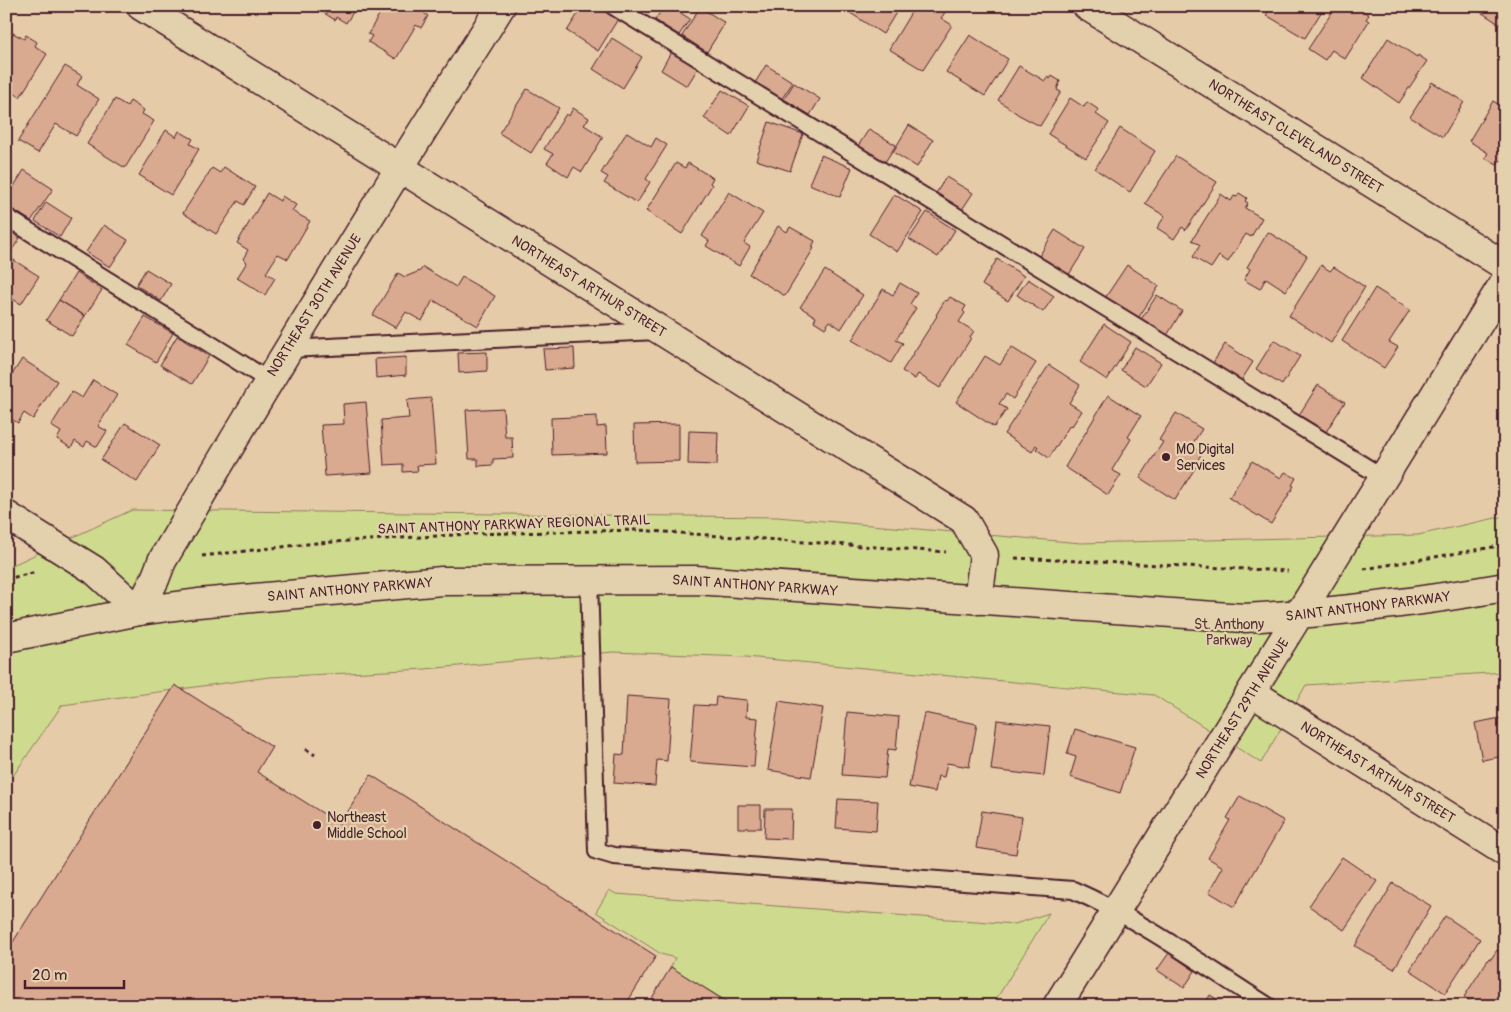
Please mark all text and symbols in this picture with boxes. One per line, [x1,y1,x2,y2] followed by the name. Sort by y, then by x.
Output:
[1205,76,1386,197] street label: NORTHEAST CLEVELAND STREET
[264,231,365,380] street label: NORTHEAST 30TH AVENUE
[508,232,669,341] street label: NORTHEAST ARTHUR STREET
[1176,441,1234,474] place label: MO Digital Services
[1160,451,1172,463] marker: MO Digital Services
[377,511,651,538] street label: SAINT ANTHONY PARKWAY REGIONAL TRAIL
[671,571,839,600] street label: SAINT ANTHONY PARKWAY
[266,574,434,605] street label: SAINT ANTHONY PARKWAY
[1284,588,1452,625] street label: SAINT ANTHONY PARKWAY
[1194,616,1264,649] park label: St. Anthony Parkway
[1192,635,1293,782] street label: NORTHEAST 29TH AVENUE
[1297,718,1458,827] street label: NORTHEAST ARTHUR STREET
[327,809,407,842] place label: Northeast Middle School
[311,819,323,831] marker: Northeast Middle School
[25,957,124,989] scale bar
[32,966,67,985] text: 20 m

